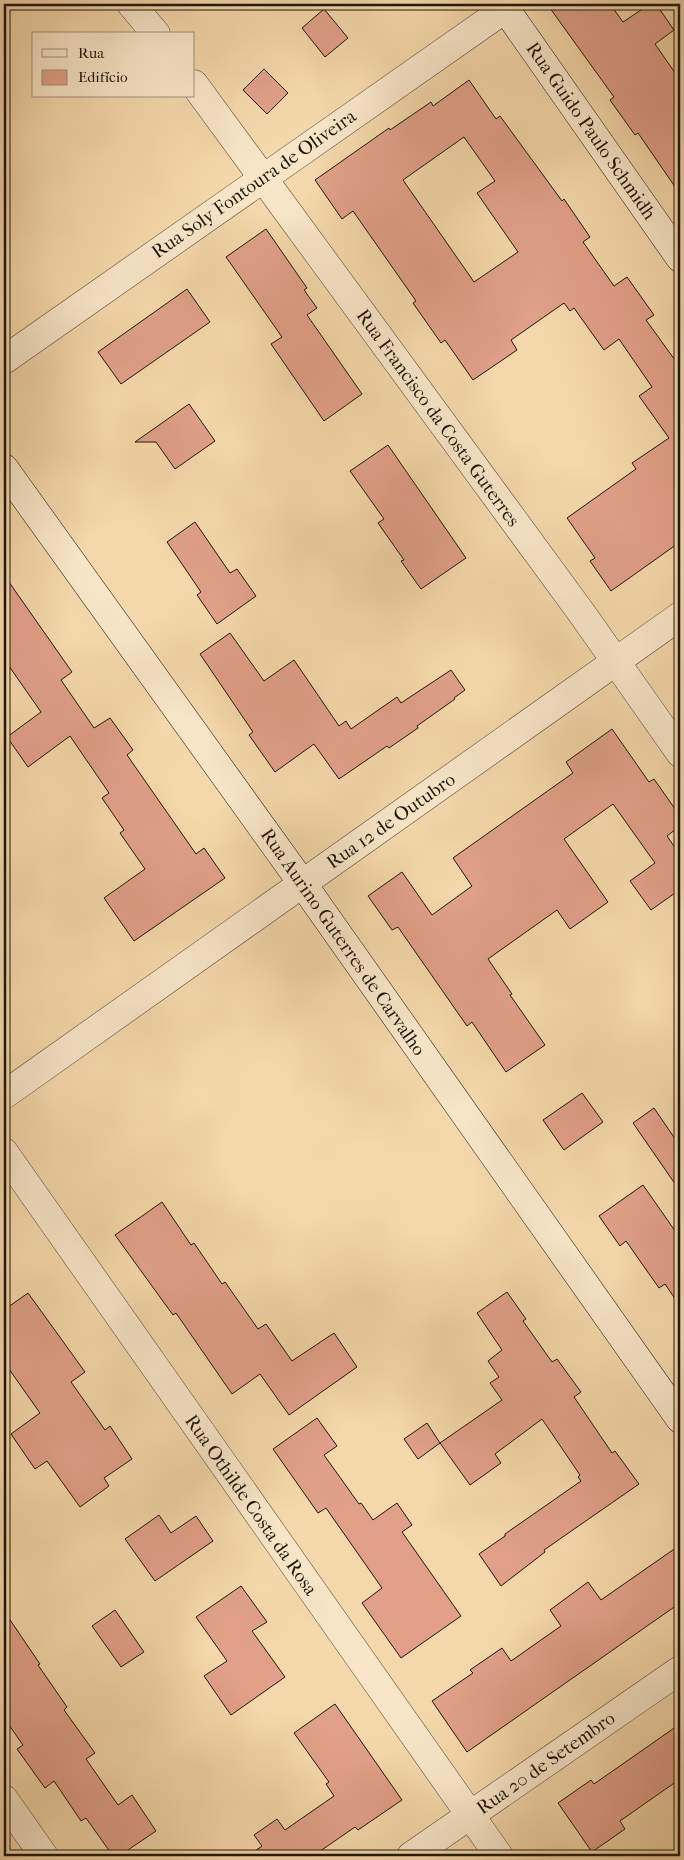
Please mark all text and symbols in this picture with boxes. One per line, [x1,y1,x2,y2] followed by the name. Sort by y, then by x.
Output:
[32,32,195,98] legend
[521,38,661,224] street label: Rua Guido Paulo Schmidh
[78,44,105,62] text: Rua
[78,68,128,86] text: Edifício
[148,105,361,263] street label: Rua Soly Fontoura de Oliveira
[352,305,524,531] street label: Rua Francisco da Costa Guterres
[322,768,460,874] street label: Rua 12 de Outubro
[256,824,430,1060] street label: Rua Aurino Guterres de Carvalho
[180,1410,322,1600] street label: Rua Othilde Costa da Rosa
[473,1707,620,1819] street label: Rua 20 de Setembro

